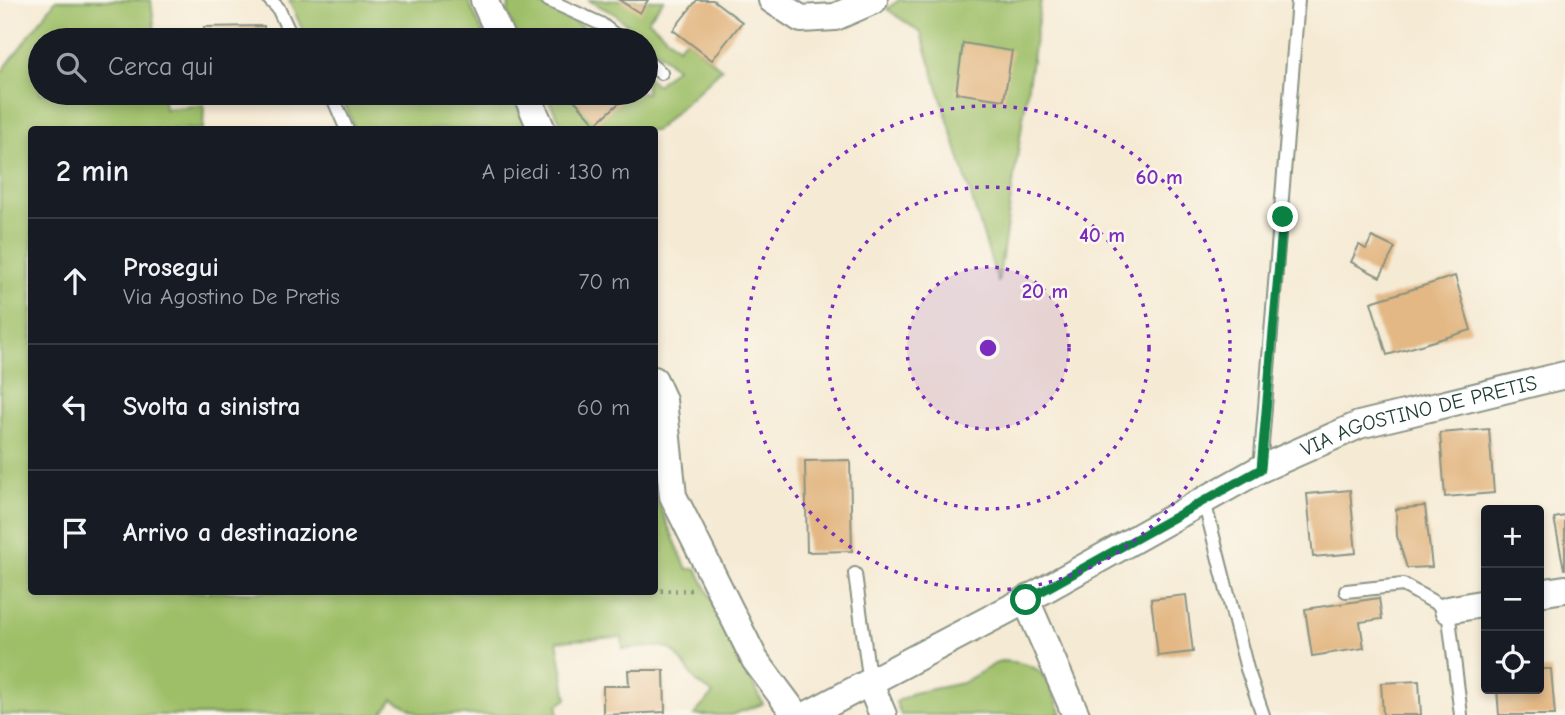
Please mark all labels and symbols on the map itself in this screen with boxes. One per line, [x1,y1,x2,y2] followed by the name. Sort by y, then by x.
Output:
[1135,165,1183,189] text: 60 m
[1267,201,1298,232] route end
[1079,223,1125,247] text: 40 m
[1022,279,1068,303] text: 20 m
[976,336,1000,360] centre of rings
[1297,370,1539,461] street label: VIA AGOSTINO DE PRETIS
[1010,584,1041,615] route start

